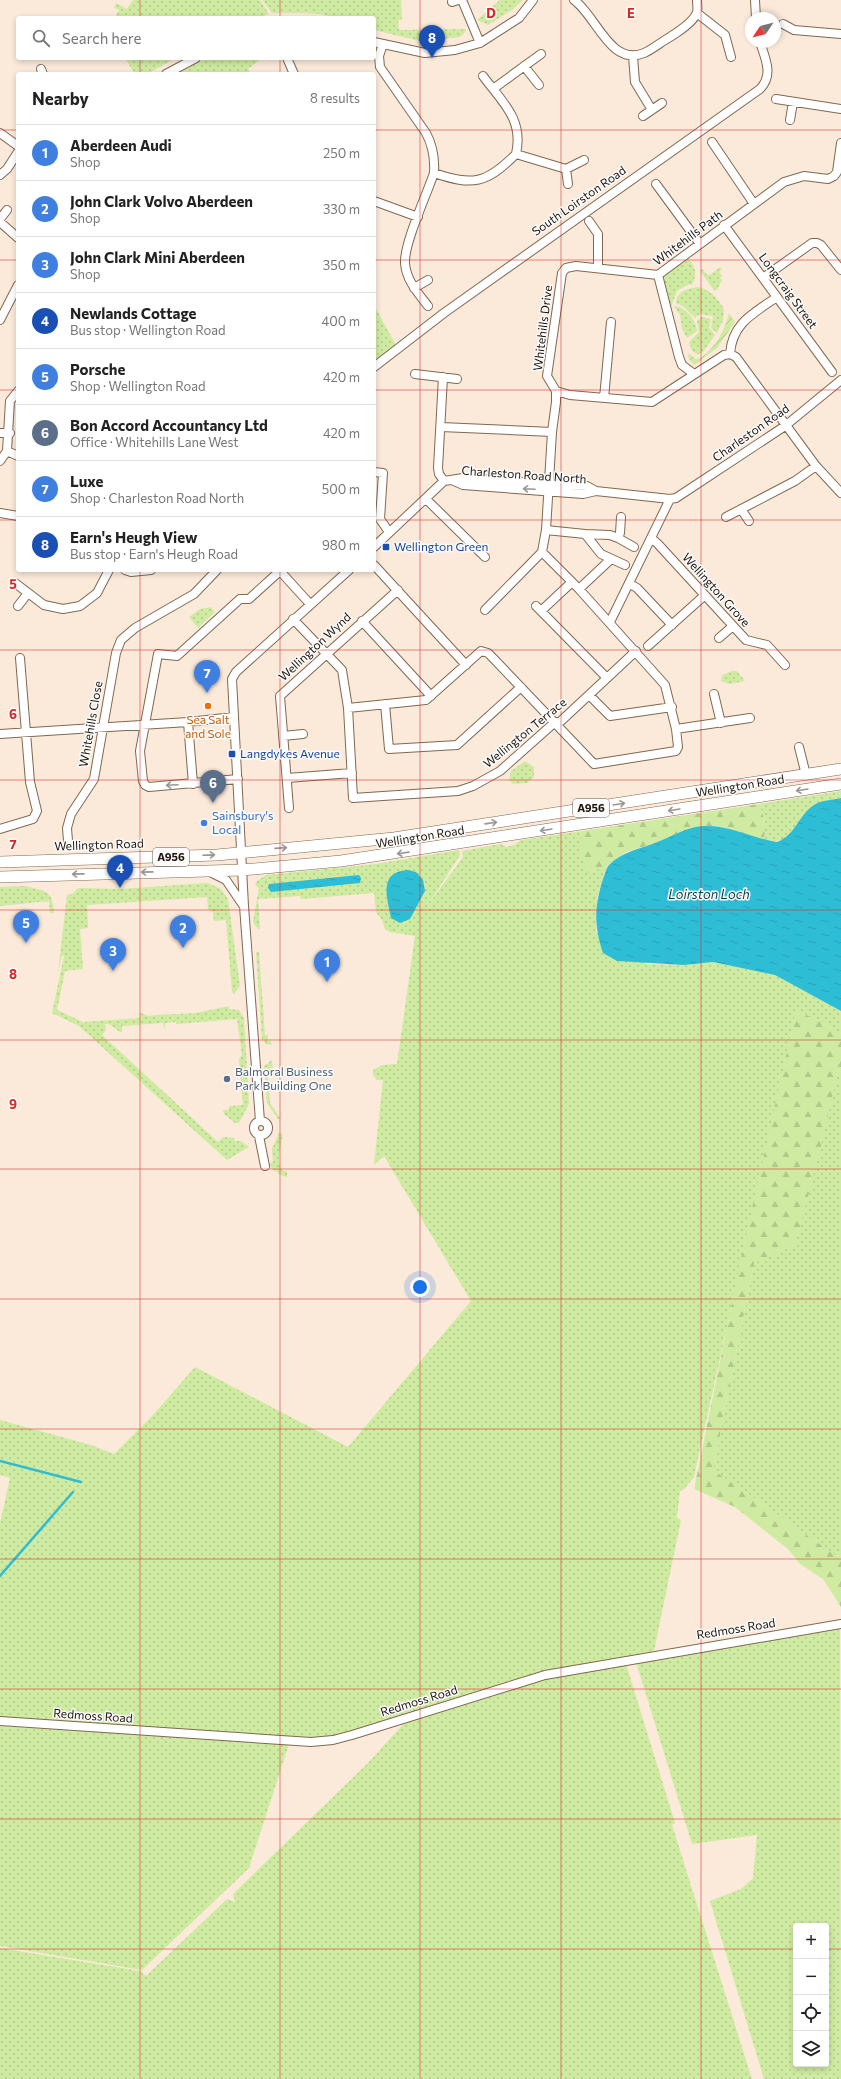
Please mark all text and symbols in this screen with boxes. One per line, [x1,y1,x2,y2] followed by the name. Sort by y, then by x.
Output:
[486,5,496,21] text: D
[627,5,635,21] text: E
[745,12,781,48] north arrow
[16,16,376,60] search box
[419,25,445,58] pin: 8
[30,27,52,49] icon: search
[62,29,141,47] text: Search here
[32,88,89,109] text: Nearby
[310,90,360,106] text: 8 results
[70,136,172,154] text: Aberdeen Audi
[42,145,48,161] text: 1
[323,145,360,161] text: 250 m
[70,154,101,170] text: Shop
[529,162,628,238] street label: South Loirston Road
[70,192,253,210] text: John Clark Volvo Aberdeen
[41,201,49,217] text: 2
[323,201,360,217] text: 330 m
[650,207,725,268] street label: Whitehills Path
[70,210,101,226] text: Shop
[70,248,245,266] text: John Clark Mini Aberdeen
[757,250,821,331] street label: Longcraig Street
[41,257,49,273] text: 3
[323,257,360,273] text: 350 m
[70,266,101,282] text: Shop
[530,284,554,371] street label: Whitehills Drive
[70,304,196,322] text: Newlands Cottage
[41,313,49,329] text: 4
[321,313,360,329] text: 400 m
[70,322,226,338] text: Bus stop · Wellington Road
[70,360,125,378] text: Porsche
[41,369,49,385] text: 5
[323,369,360,385] text: 420 m
[70,378,206,394] text: Shop · Wellington Road
[709,401,791,464] street label: Charleston Road
[70,416,268,434] text: Bon Accord Accountancy Ltd
[41,425,49,441] text: 6
[323,425,360,441] text: 420 m
[70,434,239,450] text: Office · Whitehills Lane West
[461,463,587,485] street label: Charleston Road North
[70,472,103,490] text: Luxe
[41,481,49,497] text: 7
[322,481,360,497] text: 500 m
[523,485,536,493] one-way arrow
[70,490,244,506] text: Shop · Charleston Road North
[70,528,197,546] text: Earn's Heugh View
[41,537,49,553] text: 8
[322,537,360,553] text: 980 m
[394,539,488,553] place label: Wellington Green
[381,542,391,552] marker: Wellington Green
[70,546,238,562] text: Bus stop · Earn's Heugh Road
[680,550,753,629] street label: Wellington Grove
[9,576,17,592] text: 5
[275,609,353,683] street label: Wellington Wynd
[194,660,220,693] pin: 7
[76,680,104,768] street label: Whitehills Close
[480,695,569,770] street label: Wellington Terrace
[203,701,213,711] marker: Sea Salt and Sole
[9,706,17,722] text: 6
[185,712,231,740] place label: Sea Salt and Sole
[240,746,340,760] place label: Langdykes Avenue
[227,749,237,759] marker: Langdykes Avenue
[200,770,226,803] pin: 6
[695,771,785,799] street label: Wellington Road
[166,781,179,788] one-way arrow
[796,786,809,794] one-way arrow
[573,799,609,817] road number: A956
[612,800,625,808] one-way arrow
[668,806,681,814] one-way arrow
[212,808,273,836] place label: Sainsbury's Local
[199,818,209,828] marker: Sainsbury's Local
[484,819,497,827] one-way arrow
[375,822,465,850] street label: Wellington Road
[540,826,553,834] one-way arrow
[54,835,144,853] street label: Wellington Road
[9,836,17,852] text: 7
[274,844,287,851] one-way arrow
[153,848,189,866] road number: A956
[397,849,410,857] one-way arrow
[202,851,215,859] one-way arrow
[107,855,133,888] pin: 4
[141,869,154,876] one-way arrow
[72,870,85,878] one-way arrow
[668,886,750,902] water label: Loirston Loch
[13,910,39,943] pin: 5
[170,915,196,948] pin: 2
[100,938,126,971] pin: 3
[314,949,340,982] pin: 1
[9,966,17,982] text: 8
[235,1064,333,1092] place label: Balmoral Business Park Building One
[222,1074,232,1084] marker: Balmoral Business Park Building One
[9,1096,17,1112] text: 9
[410,1277,430,1297] your location
[695,1615,776,1641] street label: Redmoss Road
[379,1682,459,1718] street label: Redmoss Road
[53,1705,133,1725] street label: Redmoss Road
[793,1923,829,2067] map controls
[793,1923,829,1959] button: +
[793,1959,829,1995] button: −
[793,1995,829,2031] button: locate
[793,2031,829,2067] button: layers

